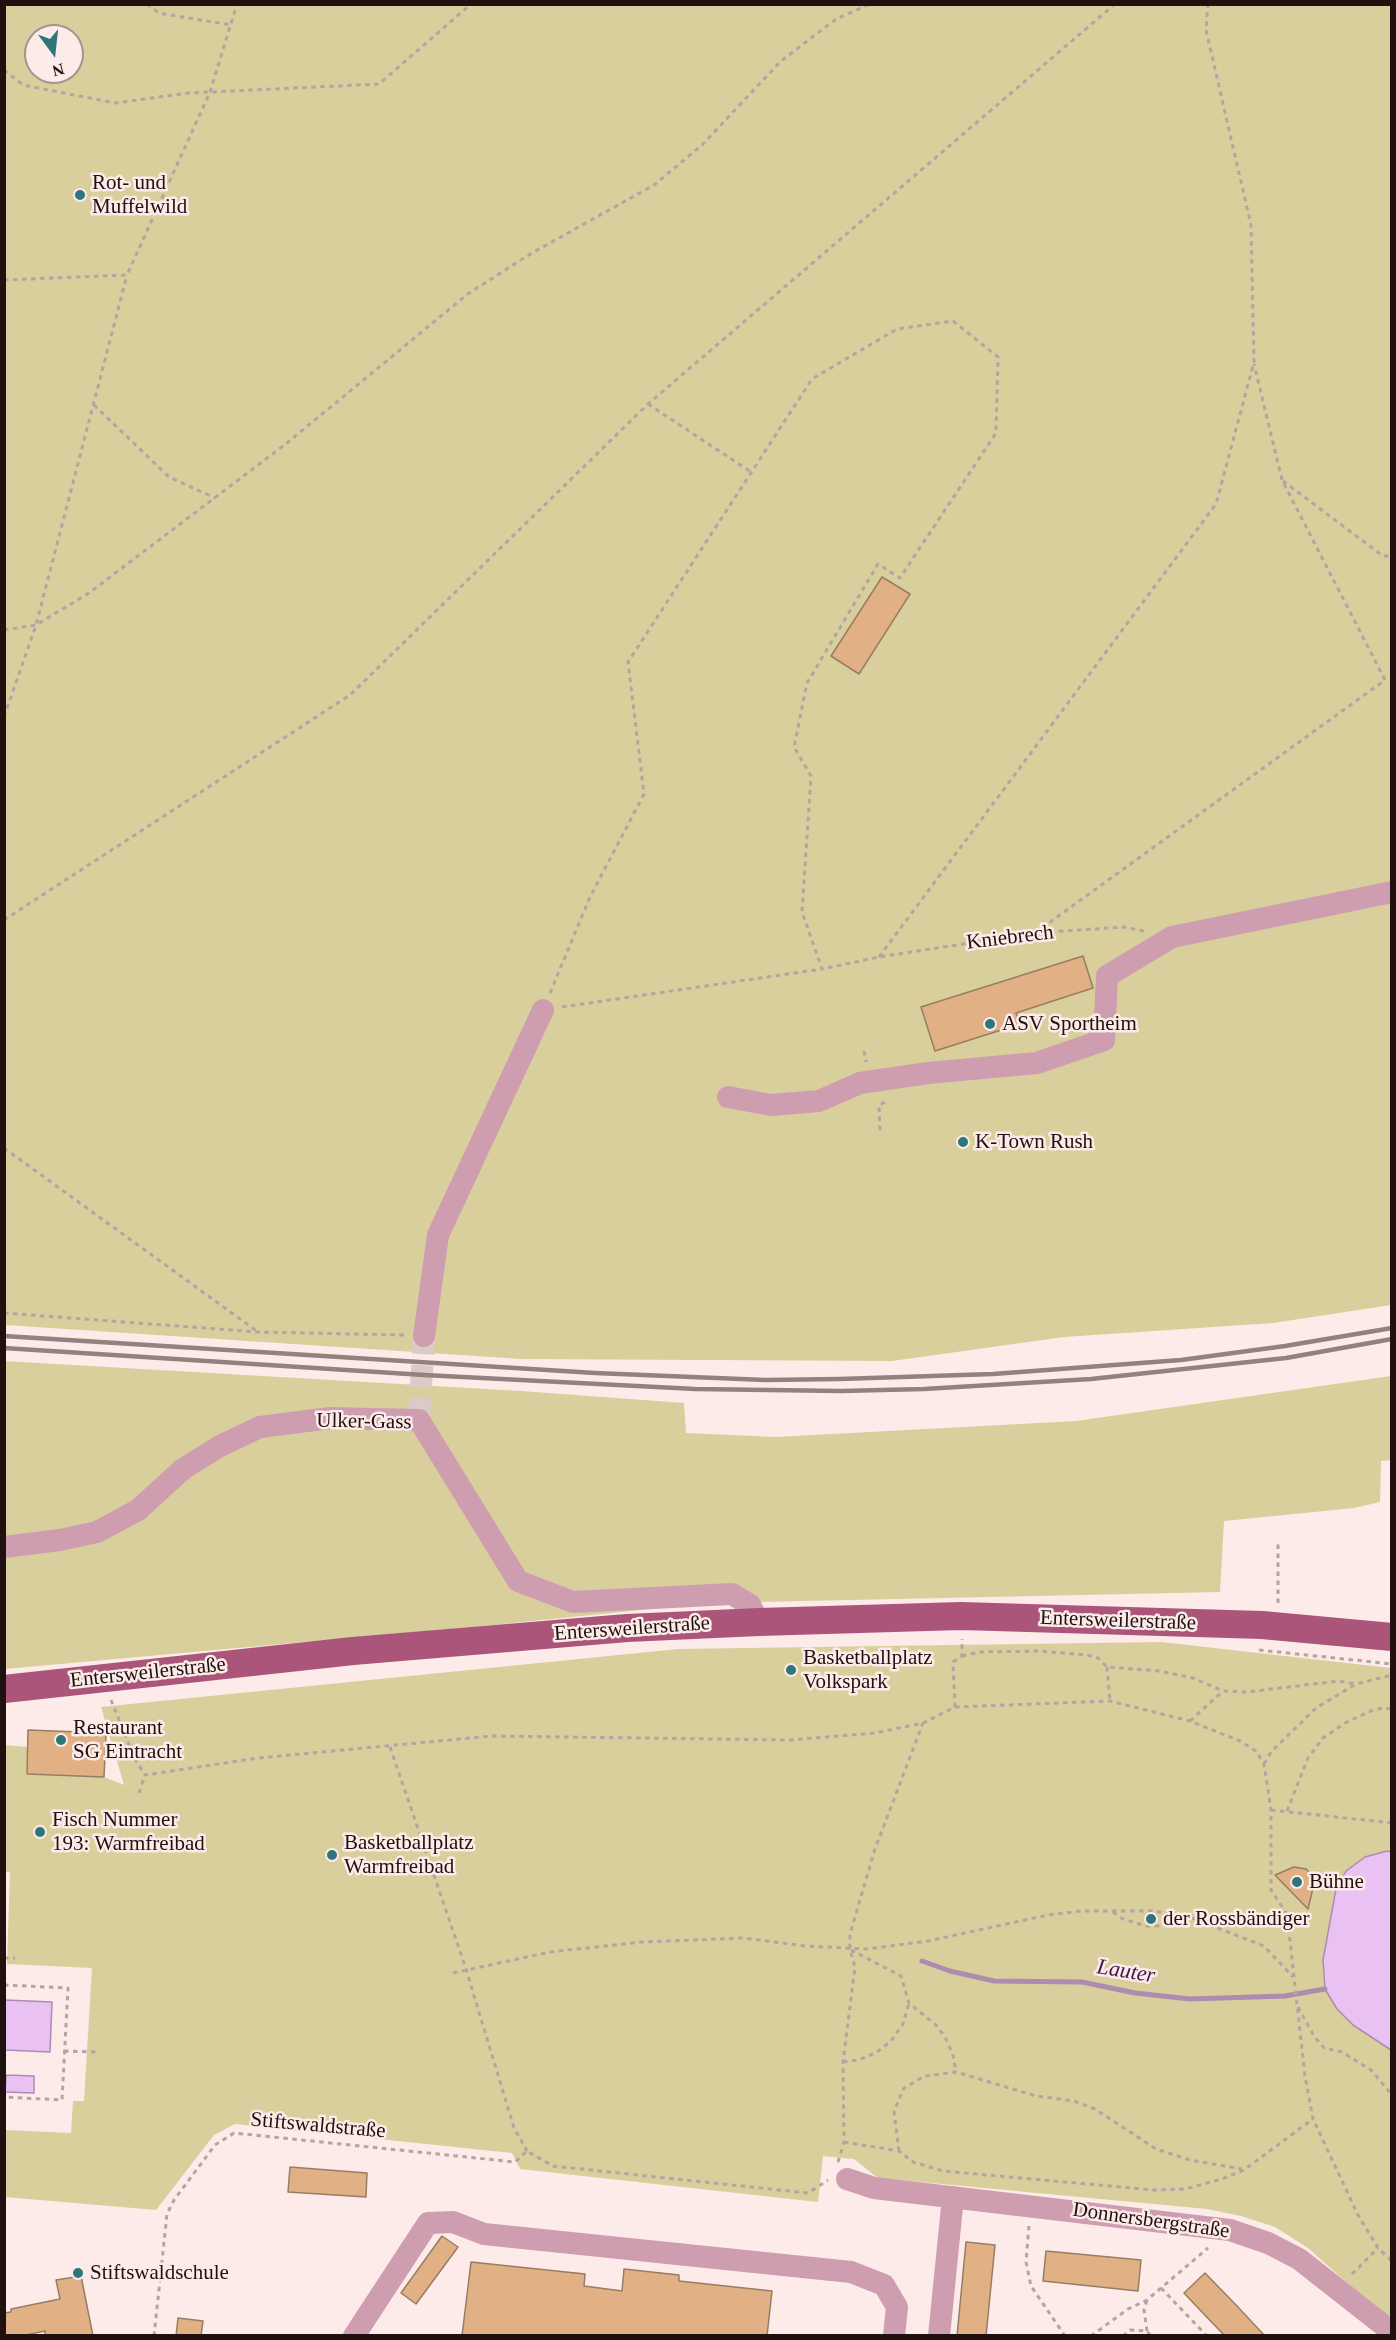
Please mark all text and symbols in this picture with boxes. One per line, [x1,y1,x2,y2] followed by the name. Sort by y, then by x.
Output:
[24,24,84,84] north arrow
[50,60,66,80] text: N
[92,170,187,220] place label: Rot- und Muffelwild
[73,188,87,202] marker: Rot- und Muffelwild
[965,920,1055,956] street label: Kniebrech
[1002,1011,1137,1037] place label: ASV Sportheim
[983,1017,997,1031] marker: ASV Sportheim
[975,1129,1093,1155] place label: K-Town Rush
[956,1135,970,1149] marker: K-Town Rush
[316,1409,412,1435] street label: Ulker-Gass
[1039,1606,1197,1636] street label: Entersweilerstraße
[553,1611,711,1647] street label: Entersweilerstraße
[803,1645,932,1695] place label: Basketballplatz Volkspark
[69,1652,227,1694] street label: Entersweilerstraße
[784,1663,798,1677] marker: Basketballplatz Volkspark
[73,1715,182,1765] place label: Restaurant SG Eintracht
[54,1733,68,1747] marker: Restaurant SG Eintracht
[52,1807,205,1857] place label: Fisch Nummer 193: Warmfreibad
[33,1825,47,1839] marker: Fisch Nummer 193: Warmfreibad
[344,1830,473,1880] place label: Basketballplatz Warmfreibad
[325,1848,339,1862] marker: Basketballplatz Warmfreibad
[1309,1869,1364,1895] place label: Bühne
[1290,1875,1304,1889] marker: Bühne
[1163,1906,1309,1932] place label: der Rossbändiger
[1144,1912,1158,1926] marker: der Rossbändiger
[1095,1954,1157,1990] water label: Lauter
[250,2108,386,2144] street label: Stiftswaldstraße
[1071,2198,1231,2244] street label: Donnersbergstraße
[90,2260,229,2286] place label: Stiftswaldschule
[71,2266,85,2280] marker: Stiftswaldschule

